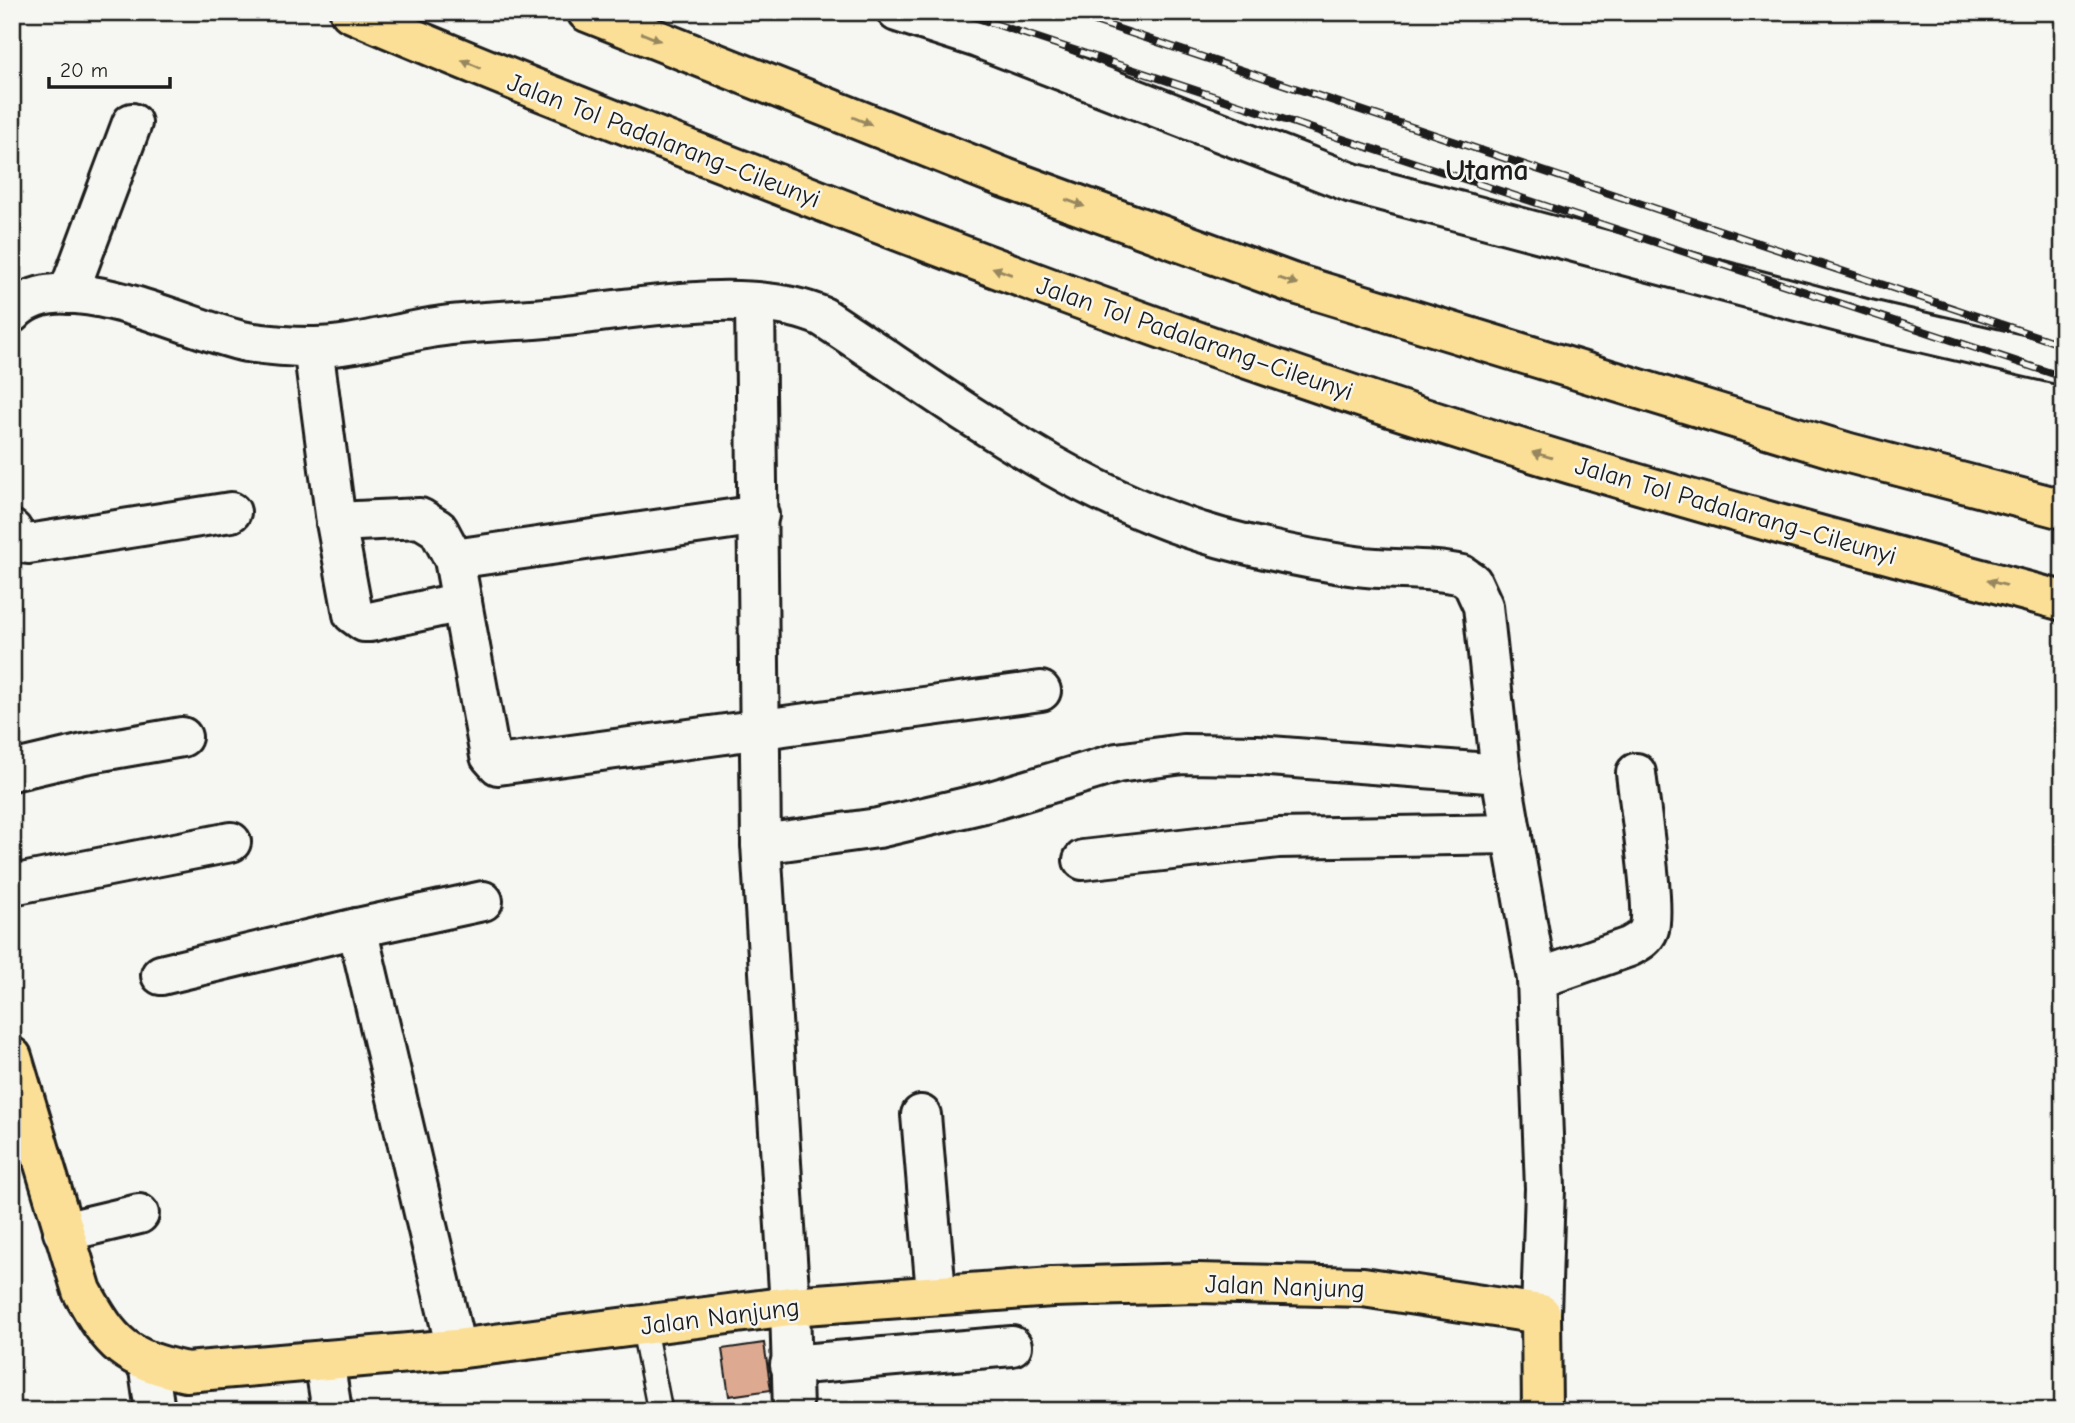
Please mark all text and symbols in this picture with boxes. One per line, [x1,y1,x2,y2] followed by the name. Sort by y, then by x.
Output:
[640,32,661,43] one-way arrow
[49,46,170,90] scale bar
[60,58,108,82] text: 20 m
[460,58,481,69] one-way arrow
[503,67,824,215] street label: Jalan Tol Padalarang–Cileunyi
[852,116,873,127] one-way arrow
[1445,153,1529,188] district label: Utama
[1064,198,1085,209] one-way arrow
[992,265,1013,276] one-way arrow
[1032,271,1357,407] street label: Jalan Tol Padalarang–Cileunyi
[1278,276,1299,287] one-way arrow
[1531,449,1552,459] one-way arrow
[1572,451,1900,571] street label: Jalan Tol Padalarang–Cileunyi
[1986,577,2008,588] one-way arrow
[1205,1269,1365,1305] street label: Jalan Nanjung
[639,1292,801,1342] street label: Jalan Nanjung

